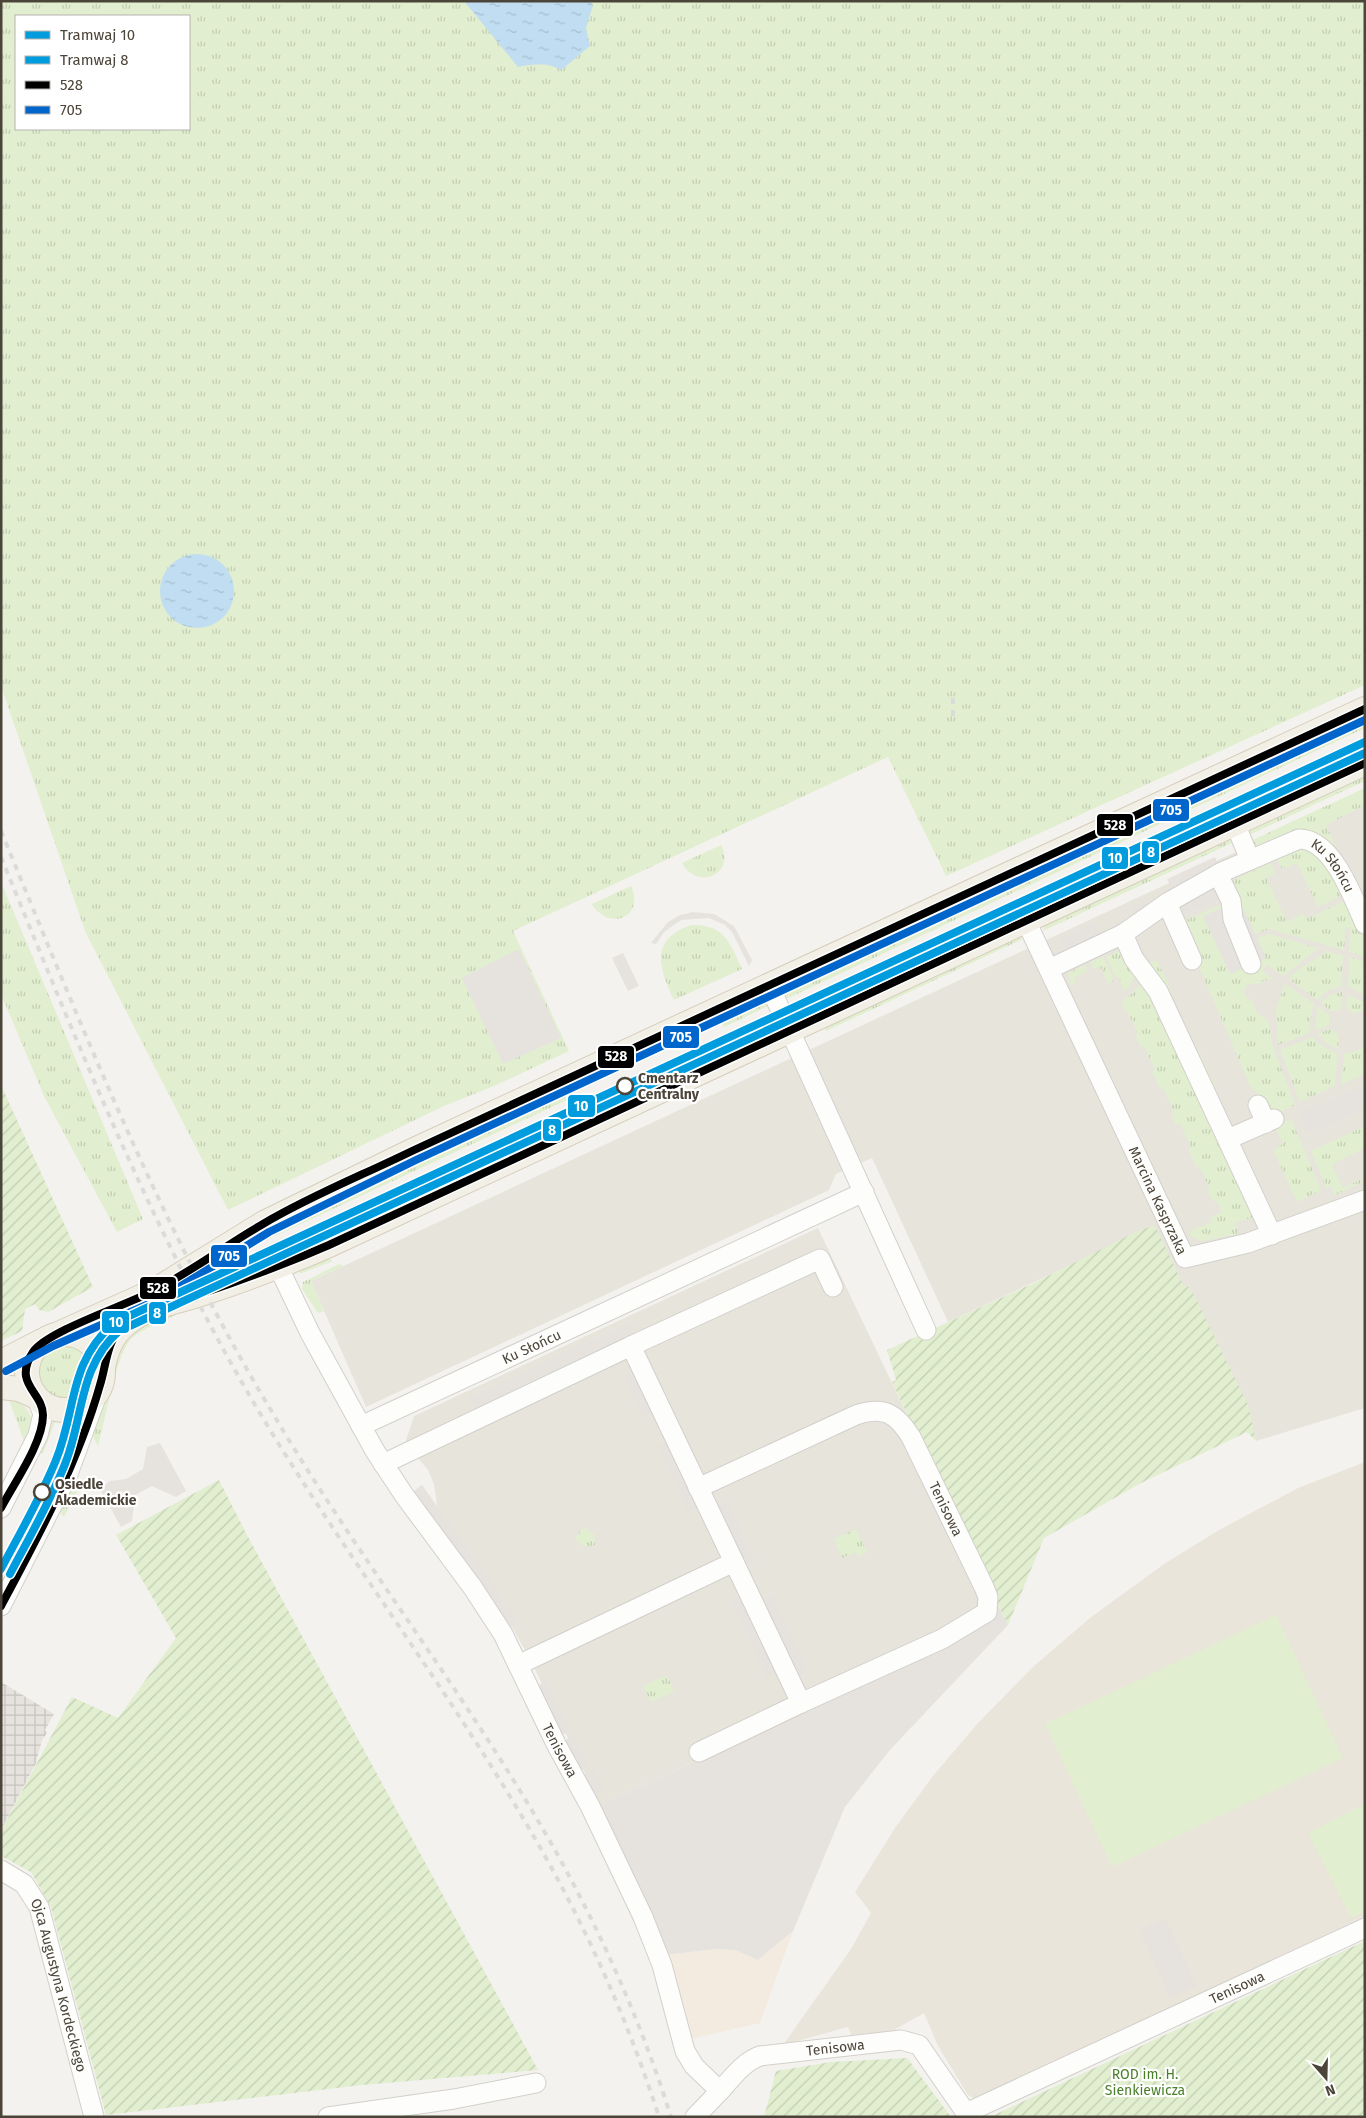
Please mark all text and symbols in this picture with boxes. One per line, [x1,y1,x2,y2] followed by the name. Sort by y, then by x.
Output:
[15,15,190,130] legend
[60,26,135,44] text: Tramwaj 10
[60,51,129,69] text: Tramwaj 8
[60,76,83,94] text: 528
[60,101,82,119] text: 705
[1152,798,1190,822] line badge: 705
[1160,802,1183,819] text: 705
[1096,813,1134,837] line badge: 528
[1104,817,1126,834] text: 528
[1308,835,1358,895] street label: Ku Słońcu
[1141,840,1160,864] line badge: 8
[1147,844,1155,861] text: 8
[1101,846,1129,870] line badge: 10
[1108,850,1122,867] text: 10
[662,1025,700,1049] line badge: 705
[670,1029,693,1046] text: 705
[597,1045,635,1069] line badge: 528
[605,1048,627,1065] text: 528
[638,1070,700,1103] place label: Cmentarz Centralny
[616,1077,634,1095] marker: Cmentarz Centralny
[567,1094,596,1118] line badge: 10
[574,1098,588,1115] text: 10
[542,1118,562,1142] line badge: 8
[548,1122,556,1139] text: 8
[1125,1144,1190,1258] street label: Marcina Kasprzaka
[210,1244,248,1268] line badge: 705
[218,1248,241,1265] text: 705
[139,1276,177,1300] line badge: 528
[147,1280,169,1297] text: 528
[148,1301,167,1325] line badge: 8
[153,1305,161,1322] text: 8
[101,1310,130,1334] line badge: 10
[109,1314,123,1331] text: 10
[500,1326,564,1368] street label: Ku Słońcu
[54,1476,137,1509] place label: Osiedle Akademickie
[925,1479,966,1539] street label: Tenisowa
[33,1483,51,1501] marker: Osiedle Akademickie
[538,1721,581,1781] street label: Tenisowa
[27,1895,90,2074] street label: Ojca Augustyna Kordeckiego
[1207,1968,1267,2008] street label: Tenisowa
[805,2036,865,2060] street label: Tenisowa
[1301,2053,1351,2103] north arrow
[1105,2066,1185,2099] park label: ROD im. H. Sienkiewicza
[1323,2080,1338,2099] text: N

